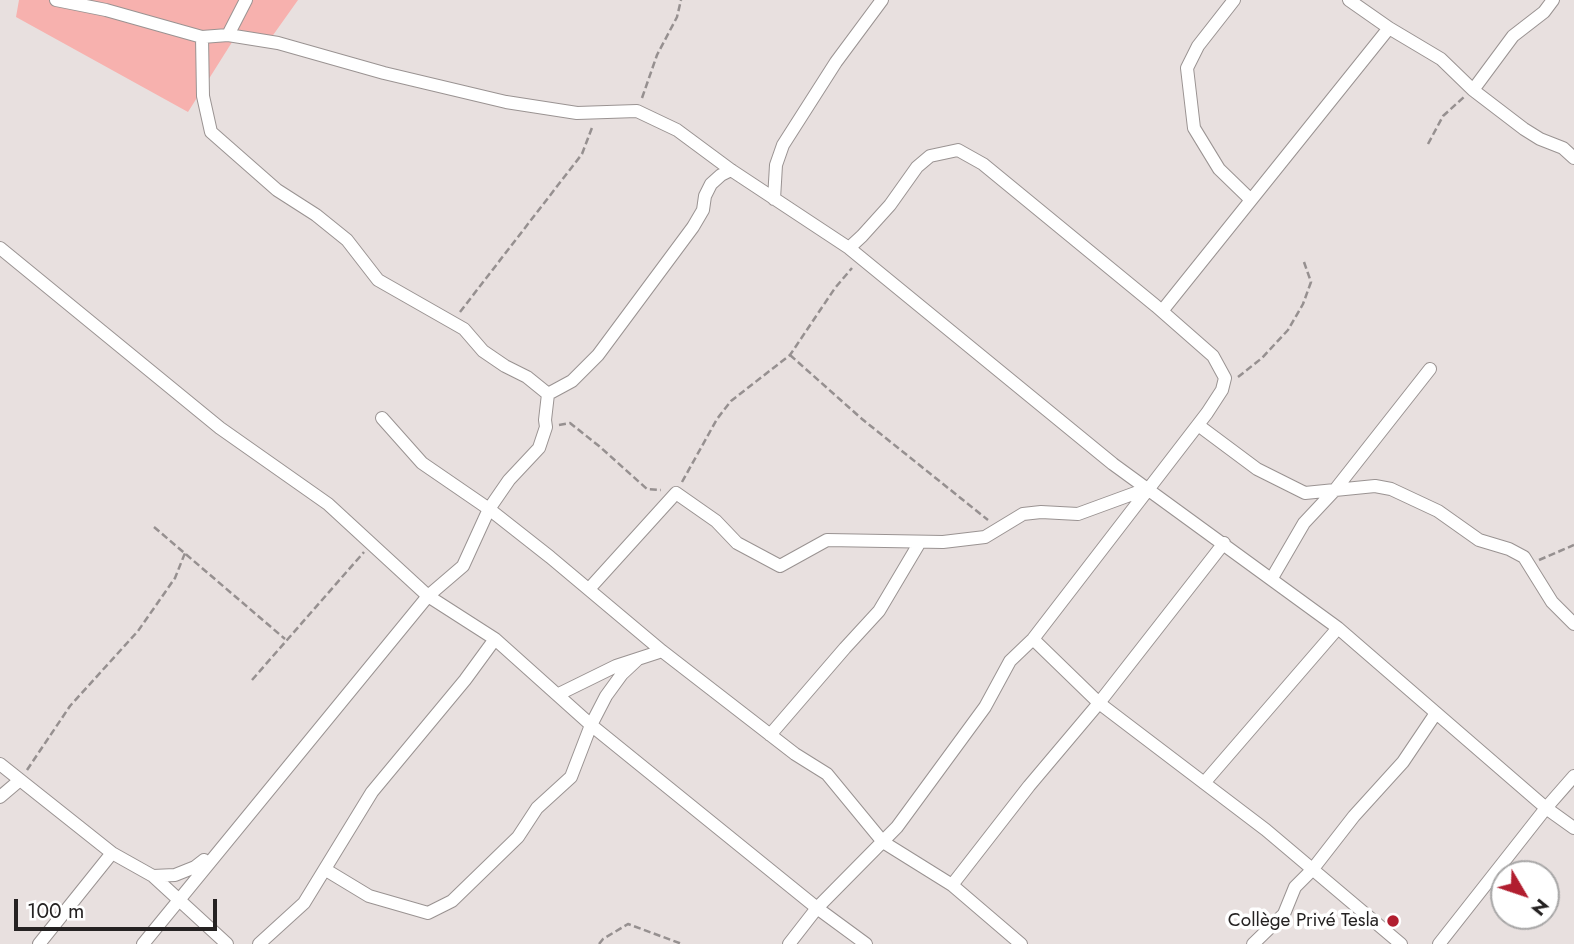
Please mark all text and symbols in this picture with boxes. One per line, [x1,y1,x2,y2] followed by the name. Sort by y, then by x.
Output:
[1490,860,1560,930] north arrow
[18,884,220,928] scale bar
[1525,893,1555,922] text: N
[27,896,84,926] text: 100 m
[1228,910,1379,932] place label: Collège Privé Tesla
[1385,913,1401,929] marker: Collège Privé Tesla

